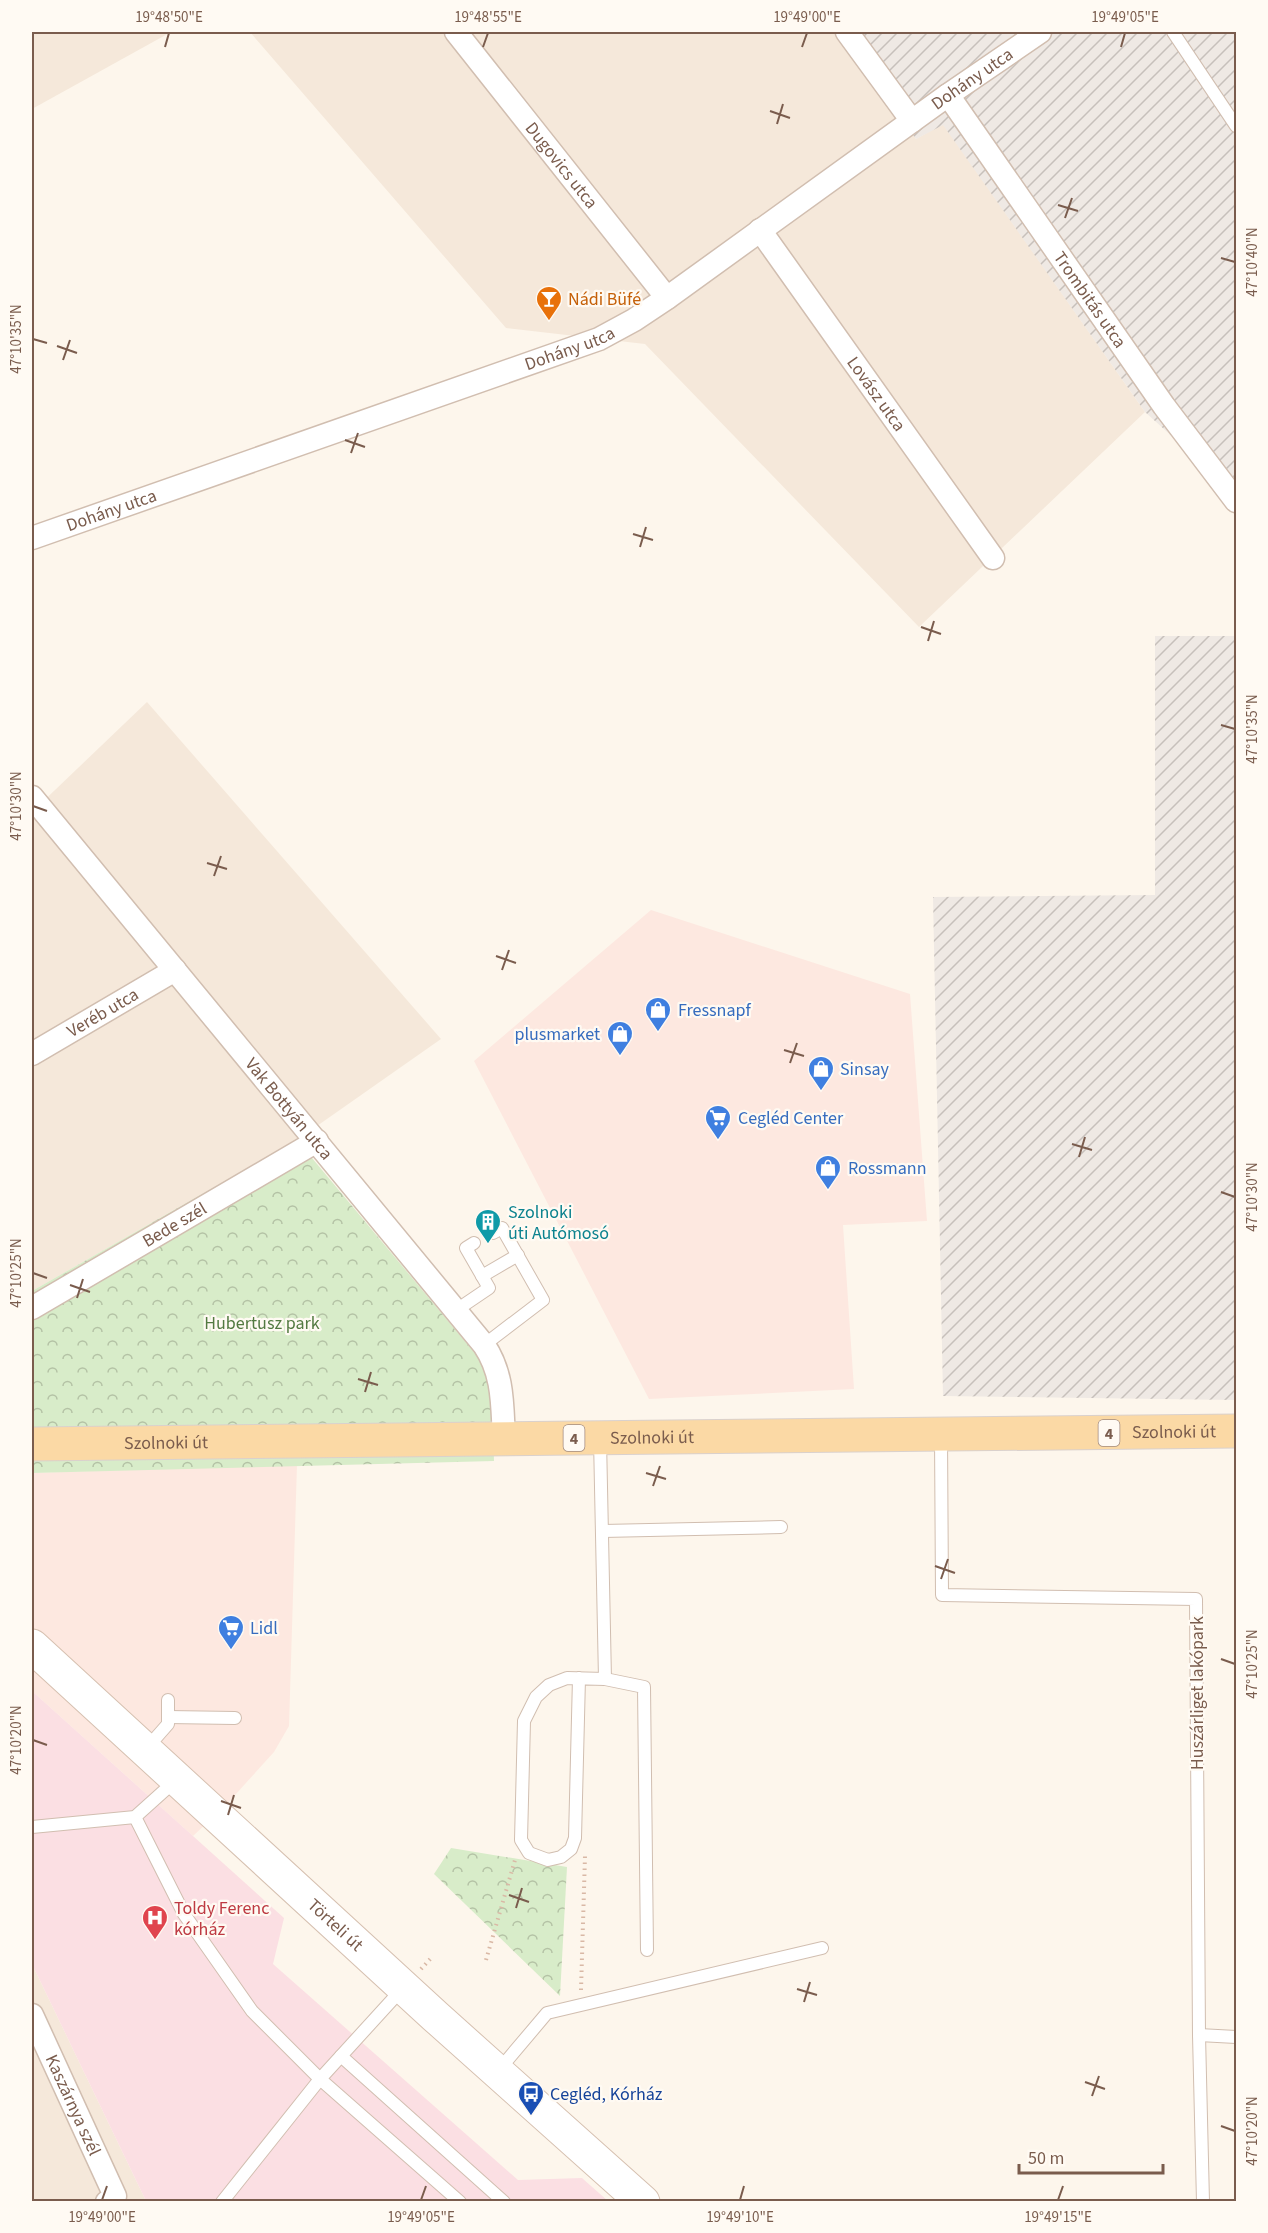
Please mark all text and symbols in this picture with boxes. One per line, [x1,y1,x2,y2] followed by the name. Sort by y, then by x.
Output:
[135,7,203,28] text: 19°48'50"E
[454,7,522,28] text: 19°48'55"E
[773,7,841,28] text: 19°49'00"E
[1091,7,1159,28] text: 19°49'05"E
[926,42,1018,116] street label: Dohány utca
[519,117,603,214] street label: Dugovics utca
[1242,227,1263,297] text: 47°10'40"N
[1047,246,1132,353] street label: Trombitás utca
[534,284,564,322] bar icon: Nádi Büfé
[568,287,641,312] place label: Nádi Büfé
[6,304,27,374] text: 47°10'35"N
[521,321,619,377] street label: Dohány utca
[841,351,911,437] street label: Lovász utca
[63,483,160,538] street label: Dohány utca
[1242,694,1263,764] text: 47°10'35"N
[6,771,27,841] text: 47°10'30"N
[62,982,143,1044] street label: Veréb utca
[643,995,673,1033] shop icon: Fressnapf
[678,998,751,1023] place label: Fressnapf
[605,1019,635,1057] shop icon: plusmarket
[514,1022,600,1047] place label: plusmarket
[239,1053,338,1165] street label: Vak Bottyán utca
[806,1054,836,1092] shop icon: Sinsay
[840,1057,889,1082] place label: Sinsay
[703,1103,733,1141] supermarket icon: Cegléd Center
[738,1106,844,1131] place label: Cegléd Center
[813,1153,843,1191] shop icon: Rossmann
[848,1156,927,1181] place label: Rossmann
[1242,1162,1263,1232] text: 47°10'30"N
[138,1196,211,1254] street label: Bede szél
[508,1200,609,1246] place label: Szolnoki úti Autómosó
[473,1207,503,1245] building icon: Szolnoki úti Autómosó
[6,1238,27,1308] text: 47°10'25"N
[204,1311,320,1336] park label: Hubertusz park
[1132,1419,1216,1445] street label: Szolnoki út
[1098,1420,1120,1446] road number: 4
[564,1425,584,1451] road number: 4
[610,1425,694,1451] street label: Szolnoki út
[124,1430,208,1456] street label: Szolnoki út
[216,1613,246,1651] supermarket icon: Lidl
[250,1616,278,1641] place label: Lidl
[1185,1616,1210,1770] street label: Huszárliget lakópark
[1242,1629,1263,1699] text: 47°10'25"N
[6,1705,27,1775] text: 47°10'20"N
[302,1893,369,1957] street label: Törteli út
[174,1896,269,1942] place label: Toldy Ferenc kórház
[140,1903,170,1941] hospital icon: Toldy Ferenc kórház
[39,2051,107,2160] street label: Kaszárnya szél
[516,2079,546,2117] bus stop icon: Cegléd, Kórház
[550,2082,663,2107] place label: Cegléd, Kórház
[1242,2096,1263,2166] text: 47°10'20"N
[1019,2137,1163,2175] scale bar
[1028,2146,1064,2171] text: 50 m
[68,2207,136,2228] text: 19°49'00"E
[387,2207,455,2228] text: 19°49'05"E
[706,2207,774,2228] text: 19°49'10"E
[1024,2207,1092,2228] text: 19°49'15"E

